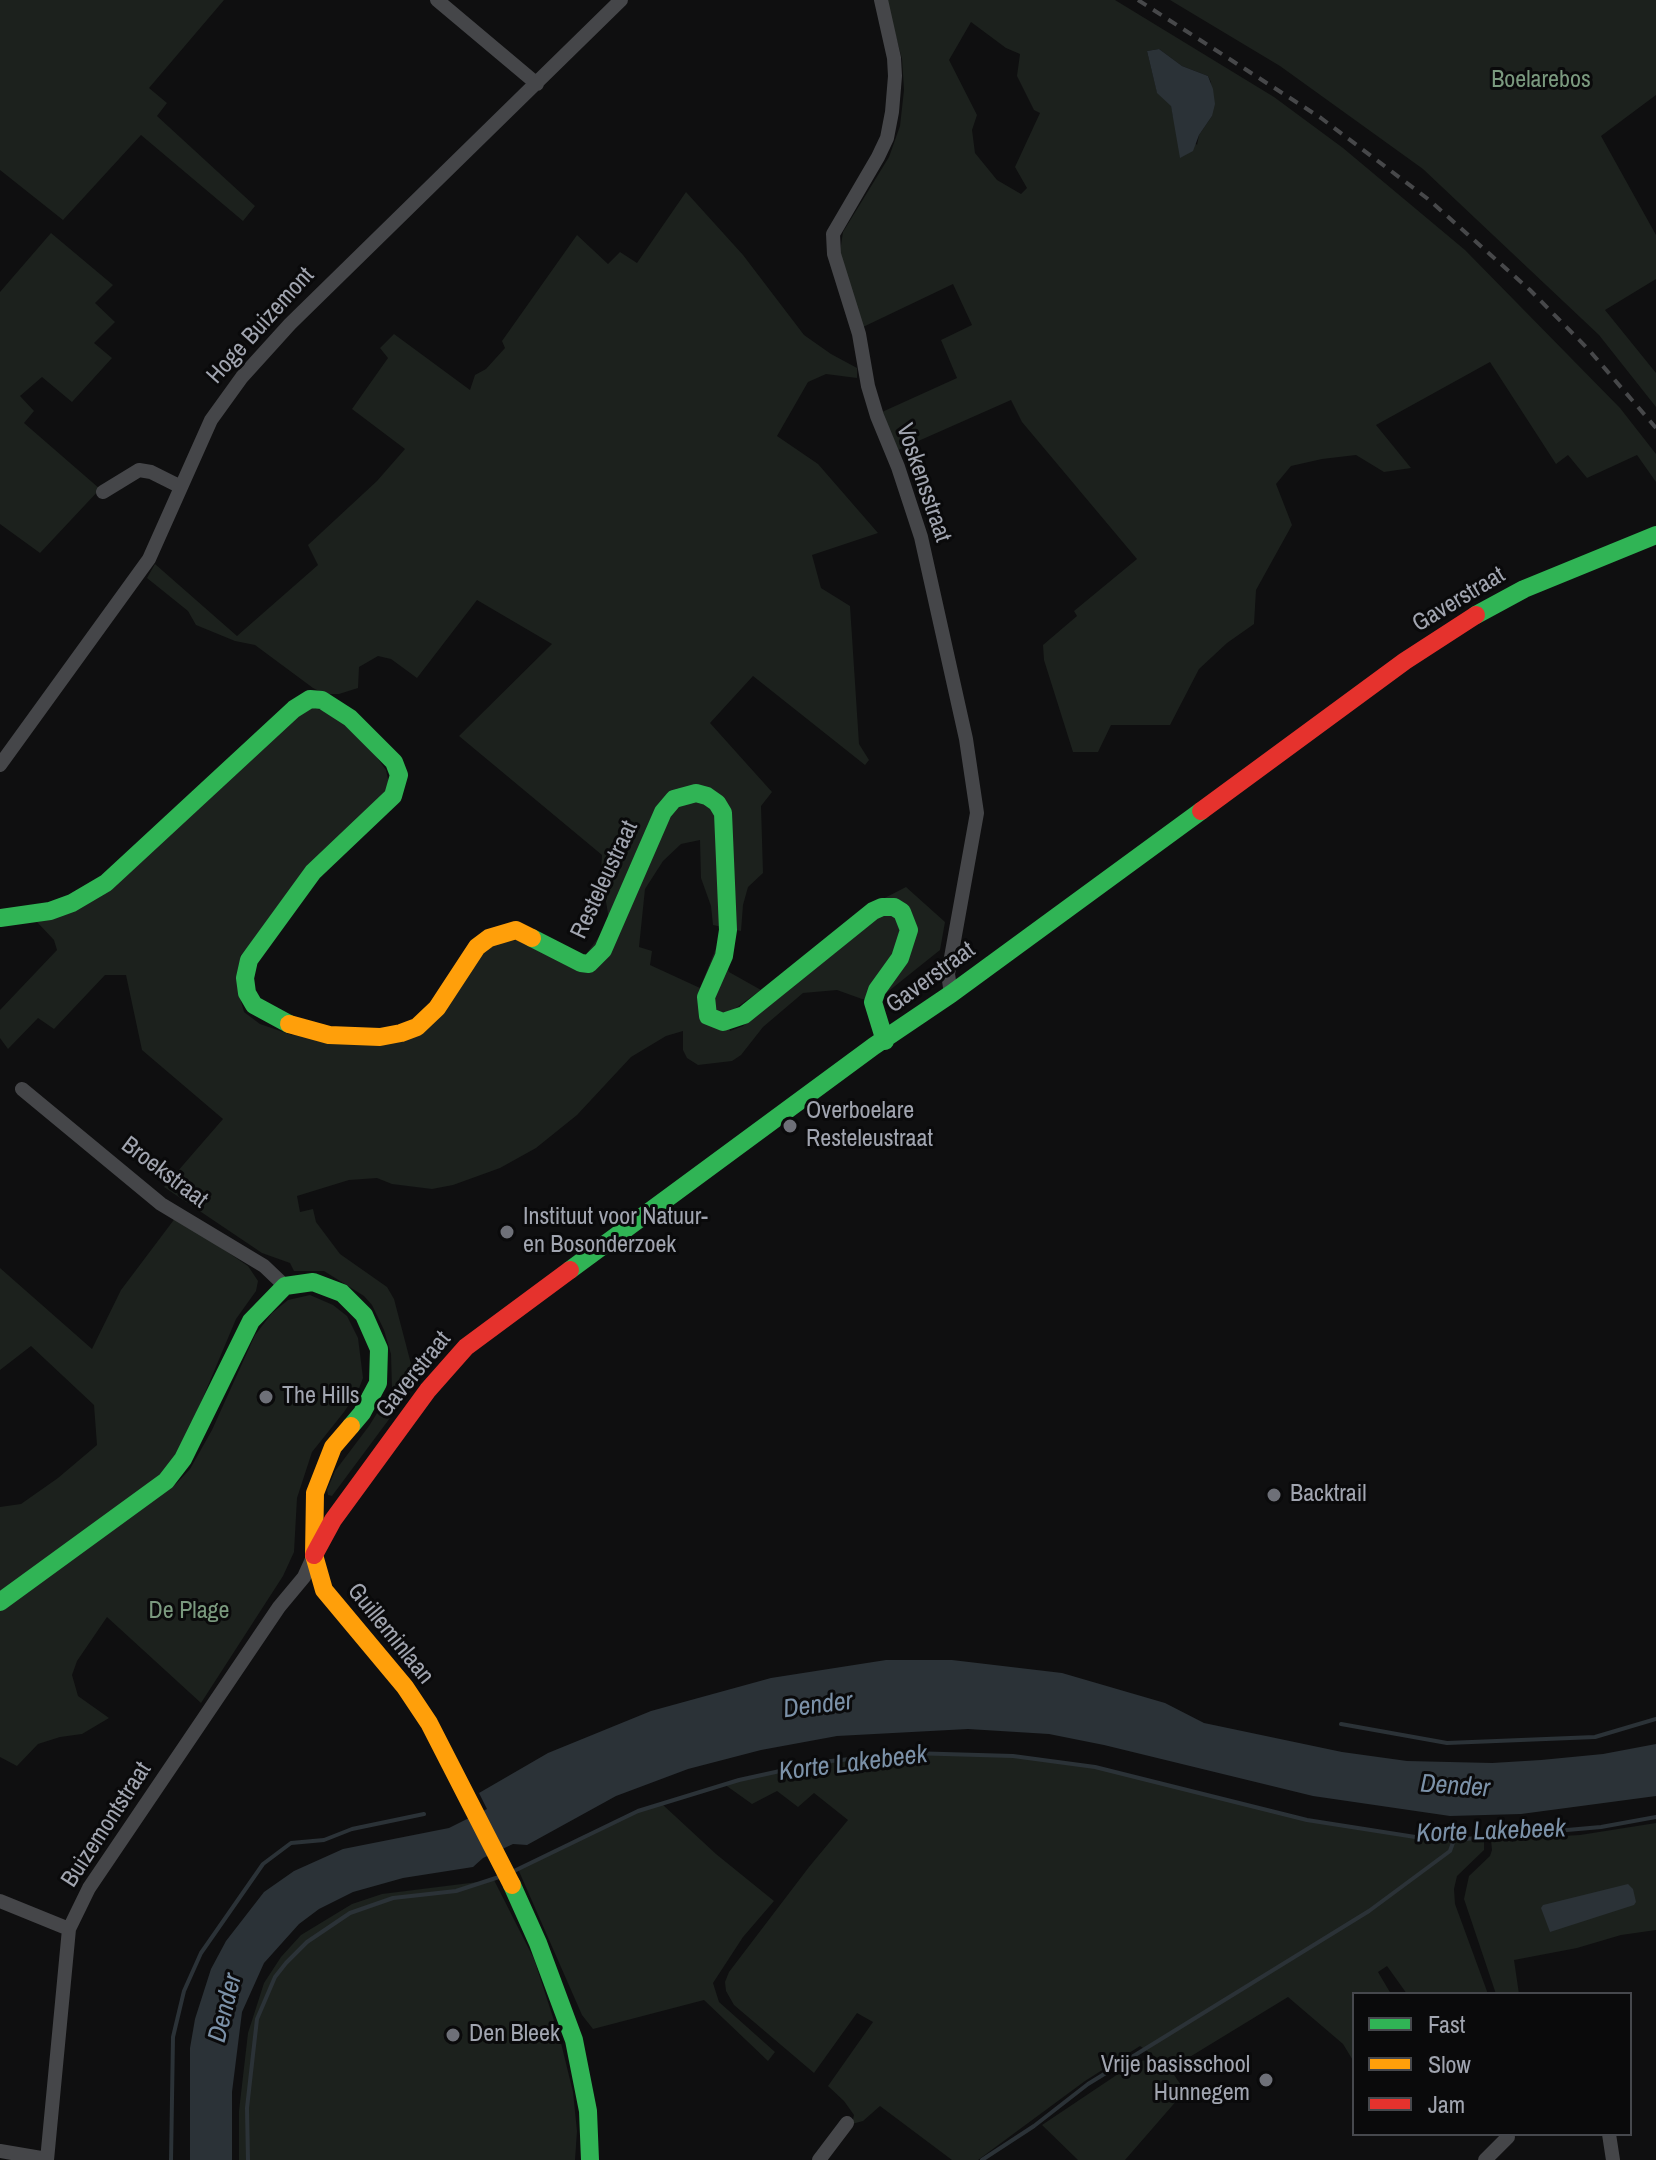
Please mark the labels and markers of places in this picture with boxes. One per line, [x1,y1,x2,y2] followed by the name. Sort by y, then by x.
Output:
[806,1098,933,1154] place label: Overboelare Resteleustraat
[781,1117,799,1135] marker: Overboelare Resteleustraat
[523,1204,708,1260] place label: Instituut voor Natuur- en Bosonderzoek
[498,1223,516,1241] marker: Instituut voor Natuur- en Bosonderzoek
[282,1383,360,1411] place label: The Hills
[257,1388,275,1406] marker: The Hills
[1290,1481,1367,1509] place label: Backtrail
[1265,1486,1283,1504] marker: Backtrail
[469,2021,560,2049] place label: Den Bleek
[444,2026,462,2044] marker: Den Bleek
[1101,2052,1250,2108] place label: Vrije basisschool Hunnegem
[1257,2071,1275,2089] marker: Vrije basisschool Hunnegem

